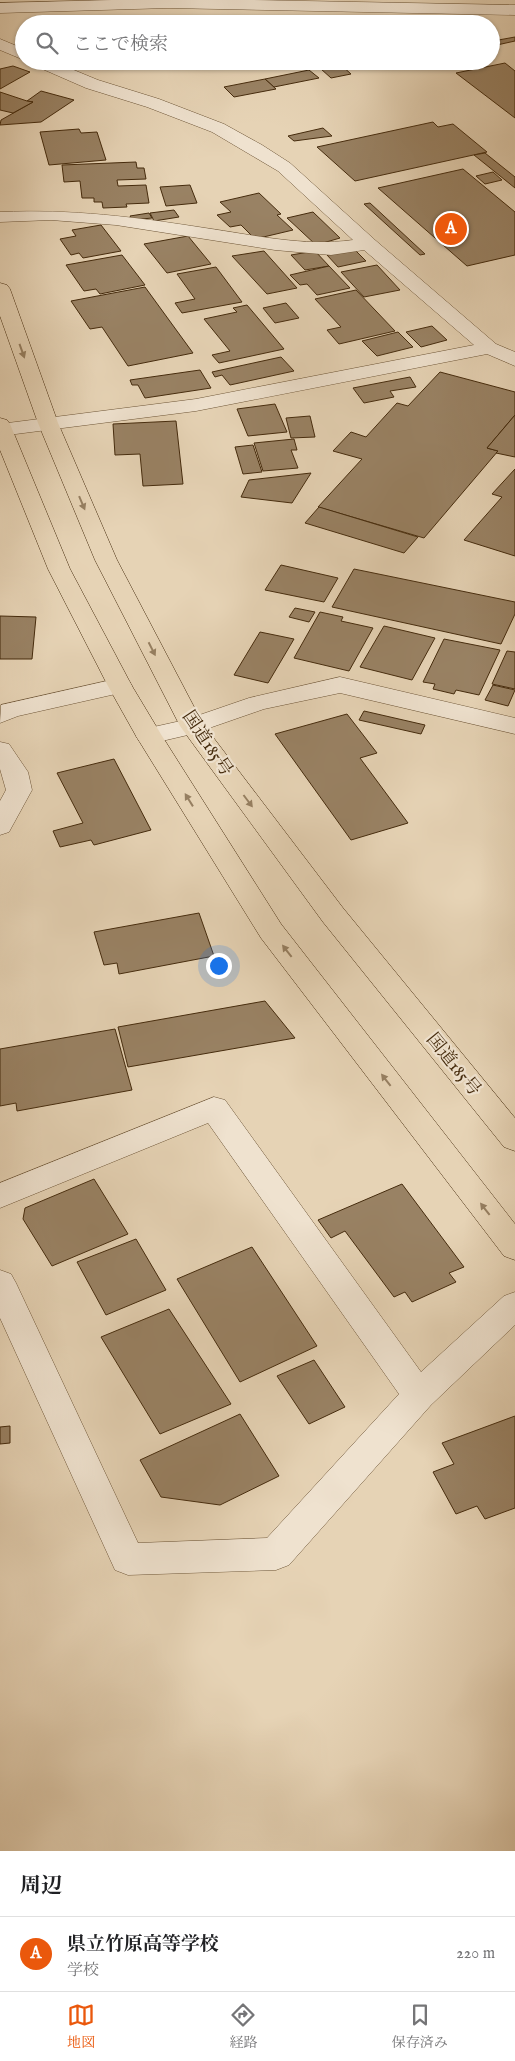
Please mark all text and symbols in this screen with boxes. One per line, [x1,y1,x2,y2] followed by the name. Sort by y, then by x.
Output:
[15,15,500,70] search box
[33,29,61,57] icon: search
[73,33,168,57] text: ここで検索
[435,210,467,248] pin: A
[19,344,26,359] one-way arrow
[78,496,86,510] one-way arrow
[148,642,156,656] one-way arrow
[176,707,237,781] street label: 国道185号
[185,794,194,807] one-way arrow
[243,794,253,808] one-way arrow
[281,945,292,958] one-way arrow
[206,953,232,979] your location
[421,1029,485,1101] street label: 国道185号
[381,1073,391,1087] one-way arrow
[480,1203,491,1216] one-way arrow
[20,1873,62,1900] text: 周辺
[67,1933,219,1957] text: 県立竹原高等学校
[31,1944,41,1964] text: A
[456,1944,495,1964] text: 220 m
[67,1961,99,1981] text: 学校
[67,2001,95,2052] tab: 地図
[229,2001,257,2052] tab: 経路
[392,2001,448,2052] tab: 保存済み

